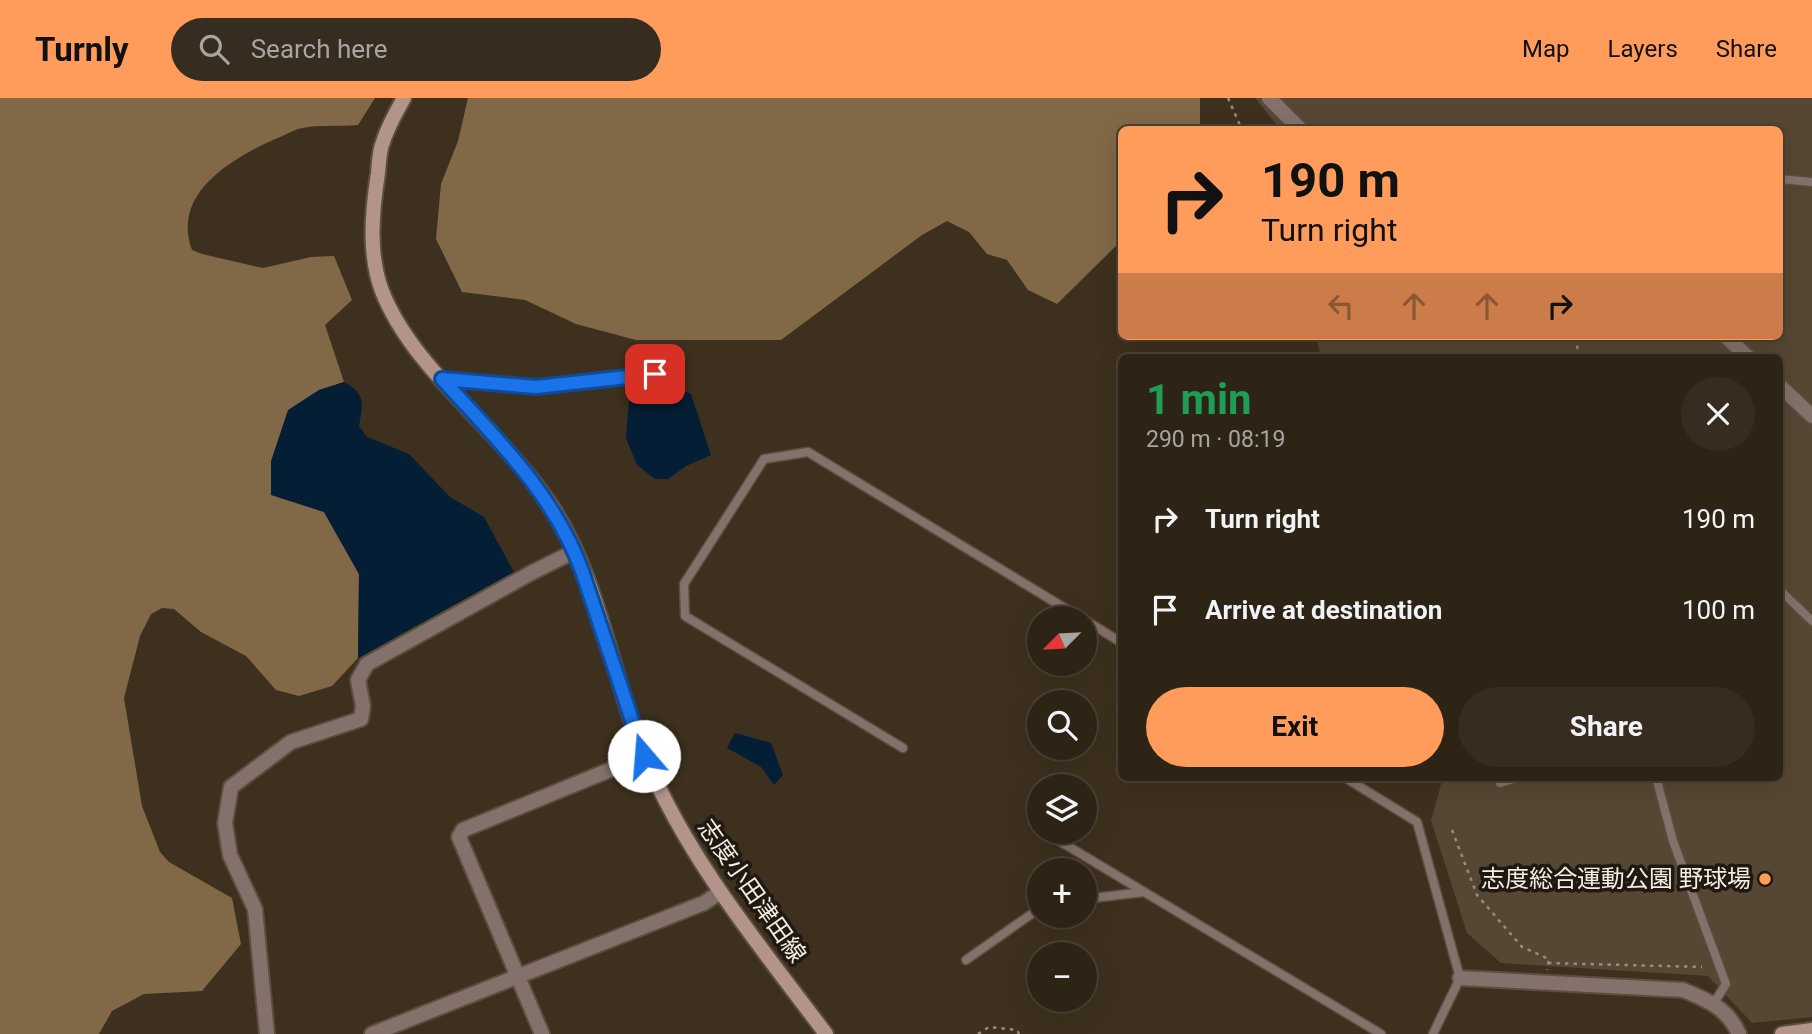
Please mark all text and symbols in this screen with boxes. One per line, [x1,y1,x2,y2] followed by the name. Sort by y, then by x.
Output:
[171,18,661,81] search box
[35,30,129,69] text: Turnly
[195,30,233,68] icon: search
[251,34,387,64] text: Search here
[1522,35,1570,63] text: Map
[1608,35,1678,63] text: Layers
[1716,35,1777,63] text: Share
[1261,152,1400,209] text: 190 m
[1146,154,1237,245] icon: right
[1261,211,1397,249] text: Turn right
[1322,287,1360,325] icon: left
[1395,287,1433,325] icon: ahead
[1468,287,1506,325] icon: ahead
[1541,287,1579,325] icon: right
[625,344,685,404] pin
[636,355,674,393] icon: arrive
[1146,375,1252,424] text: 1 min
[1681,377,1755,451] button: close
[1146,426,1285,453] text: 290 m · 08:19
[1146,500,1184,538] icon: right
[1205,504,1320,534] text: Turn right
[1682,504,1755,534] text: 190 m
[1146,591,1184,629] icon: arrive
[1205,595,1442,625] text: Arrive at destination
[1682,595,1755,625] text: 100 m
[1027,606,1097,676] north arrow
[1027,606,1097,1012] map controls
[1146,687,1444,767] button: Exit
[1458,687,1755,767] button: Share
[1027,690,1097,760] button: search
[607,719,681,793] position arrow
[1027,774,1097,844] button: layers
[692,814,812,968] street label: 志度小田津田線
[1027,858,1097,928] button: +
[1481,865,1751,893] place label: 志度総合運動公園 野球場
[1757,871,1773,887] marker: 志度総合運動公園 野球場
[1027,942,1097,1012] button: −

